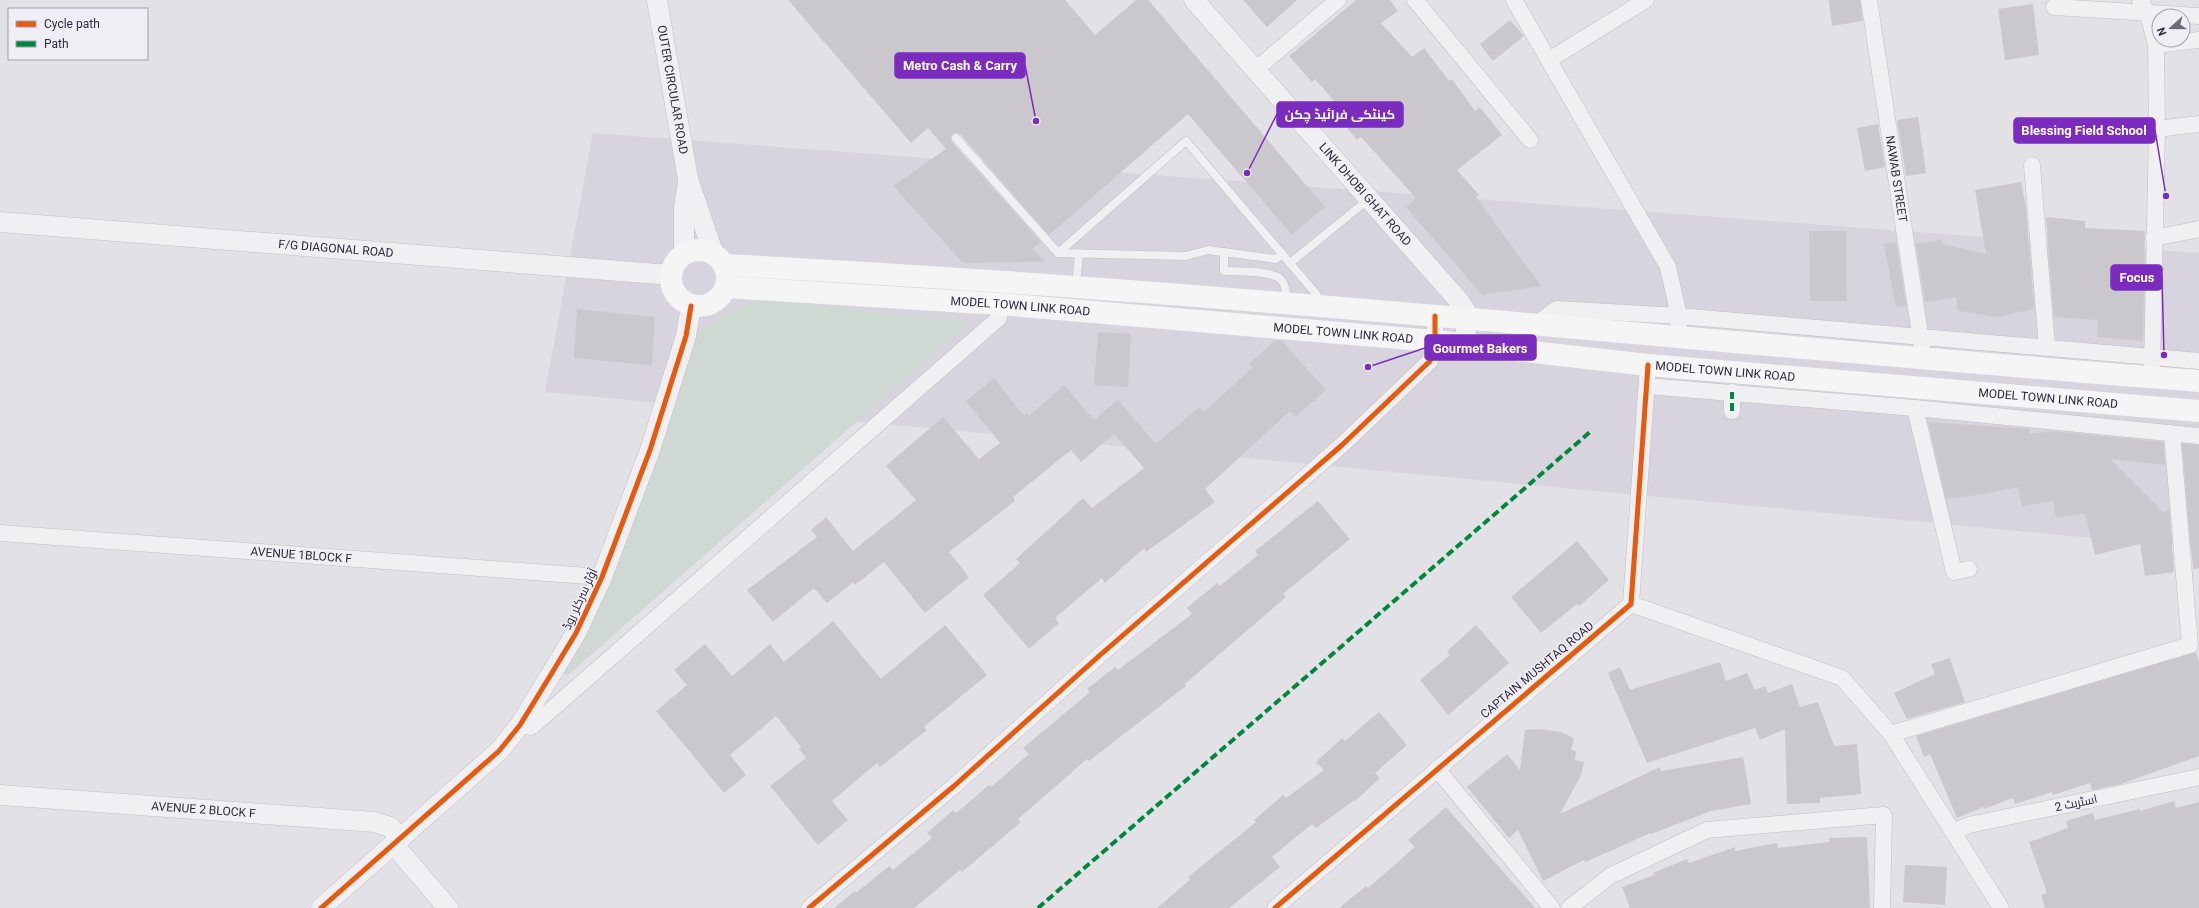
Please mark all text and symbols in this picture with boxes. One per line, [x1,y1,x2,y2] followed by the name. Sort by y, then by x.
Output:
[8,8,148,60] legend
[2151,8,2191,48] north arrow
[44,17,100,31] text: Cycle path
[654,24,691,155] street label: OUTER CIRCULAR ROAD
[2155,25,2170,37] text: N
[44,37,69,51] text: Path
[895,53,1025,78] callout: Metro Cash & Carry
[903,58,1017,73] text: Metro Cash & Carry
[1277,102,1403,127] callout: کینٹکی فرائیڈ چکن
[1285,107,1395,124] text: کینٹکی فرائیڈ چکن
[2014,118,2155,143] callout: Blessing Field School
[2021,123,2147,138] text: Blessing Field School
[1883,135,1910,223] street label: NAWAB STREET
[1316,140,1414,249] street label: LINK DHOBI GHAT ROAD
[278,237,394,260] street label: F/G DIAGONAL ROAD
[2111,265,2162,290] callout: Focus
[2119,270,2155,285] text: Focus
[950,294,1091,319] street label: MODEL TOWN LINK ROAD
[1273,320,1414,346] street label: MODEL TOWN LINK ROAD
[1425,335,1536,360] callout: Gourmet Bakers
[1433,341,1528,356] text: Gourmet Bakers
[1655,359,1796,384] street label: MODEL TOWN LINK ROAD
[1978,386,2119,411] street label: MODEL TOWN LINK ROAD
[250,544,353,566] street label: AVENUE 1BLOCK F
[560,565,601,632] street label: آؤٹر سرکلر روڈ
[1478,619,1596,721] street label: CAPTAIN MUSHTAQ ROAD
[2054,792,2098,814] street label: اسٹریٹ 2
[151,799,256,820] street label: AVENUE 2 BLOCK F

